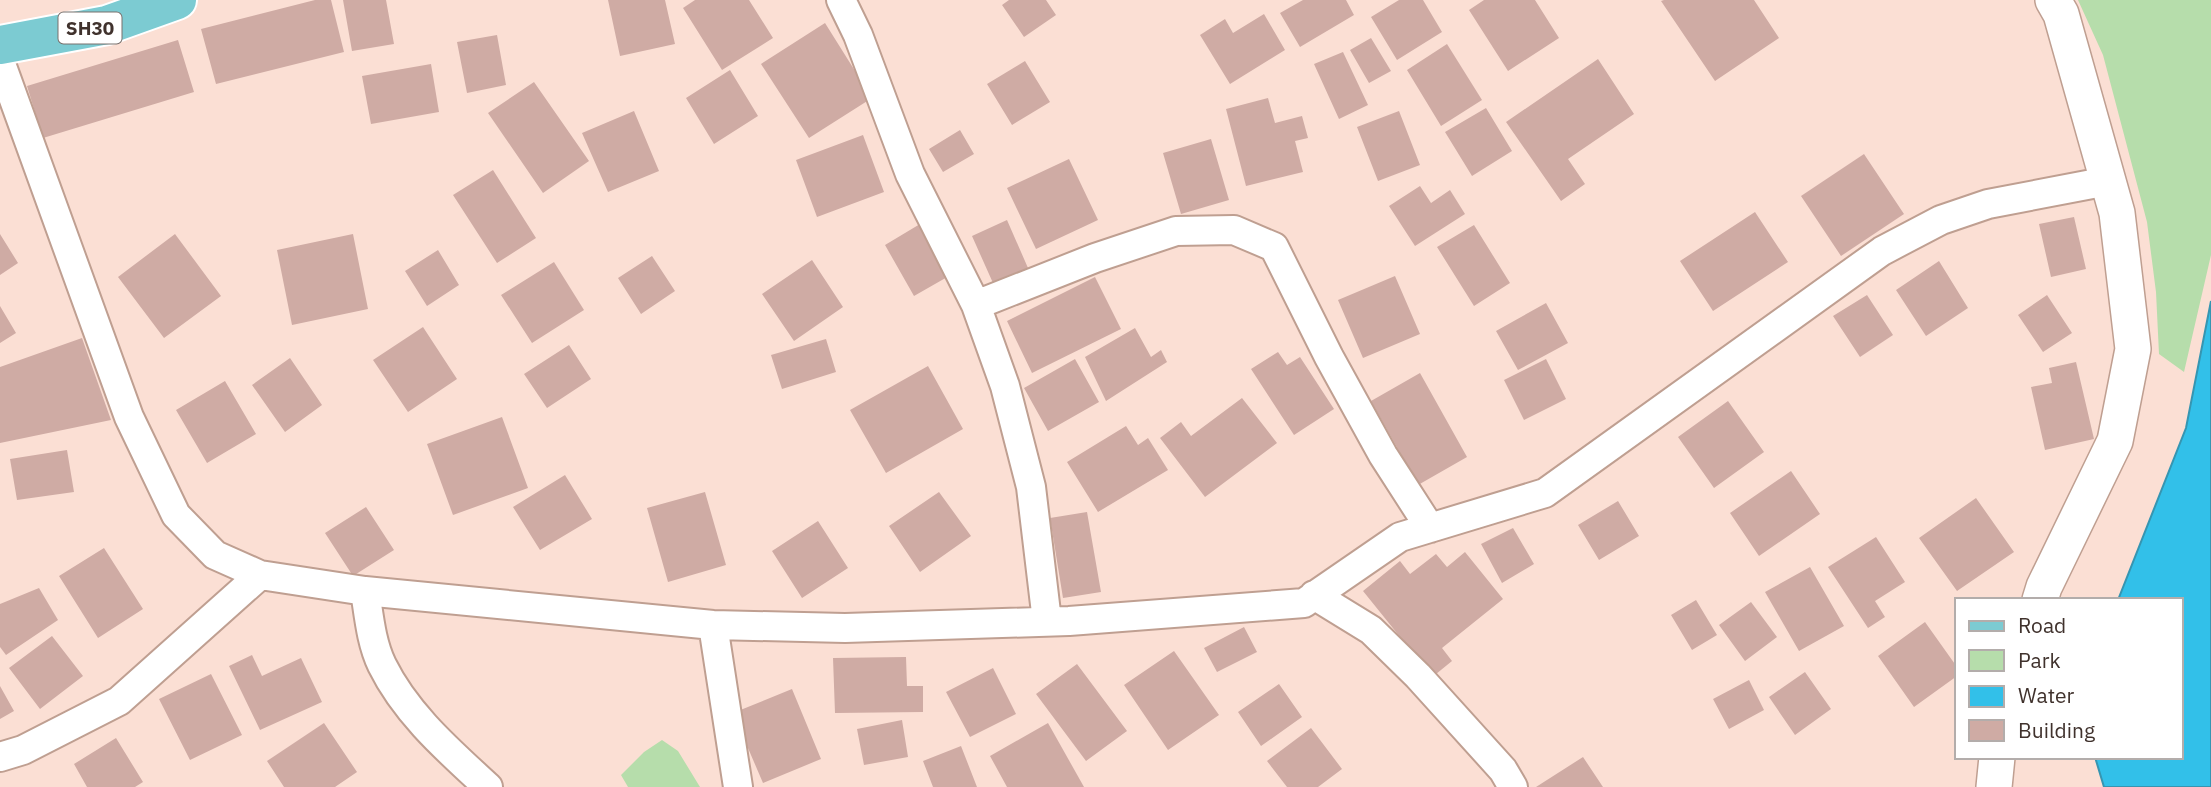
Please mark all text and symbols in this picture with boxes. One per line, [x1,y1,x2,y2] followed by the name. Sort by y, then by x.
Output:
[58,12,122,44] road number: SH30
[1955,598,2183,759] legend
[2018,611,2066,639] text: Road
[2018,646,2061,674] text: Park
[2018,681,2075,709] text: Water
[2018,716,2095,744] text: Building

